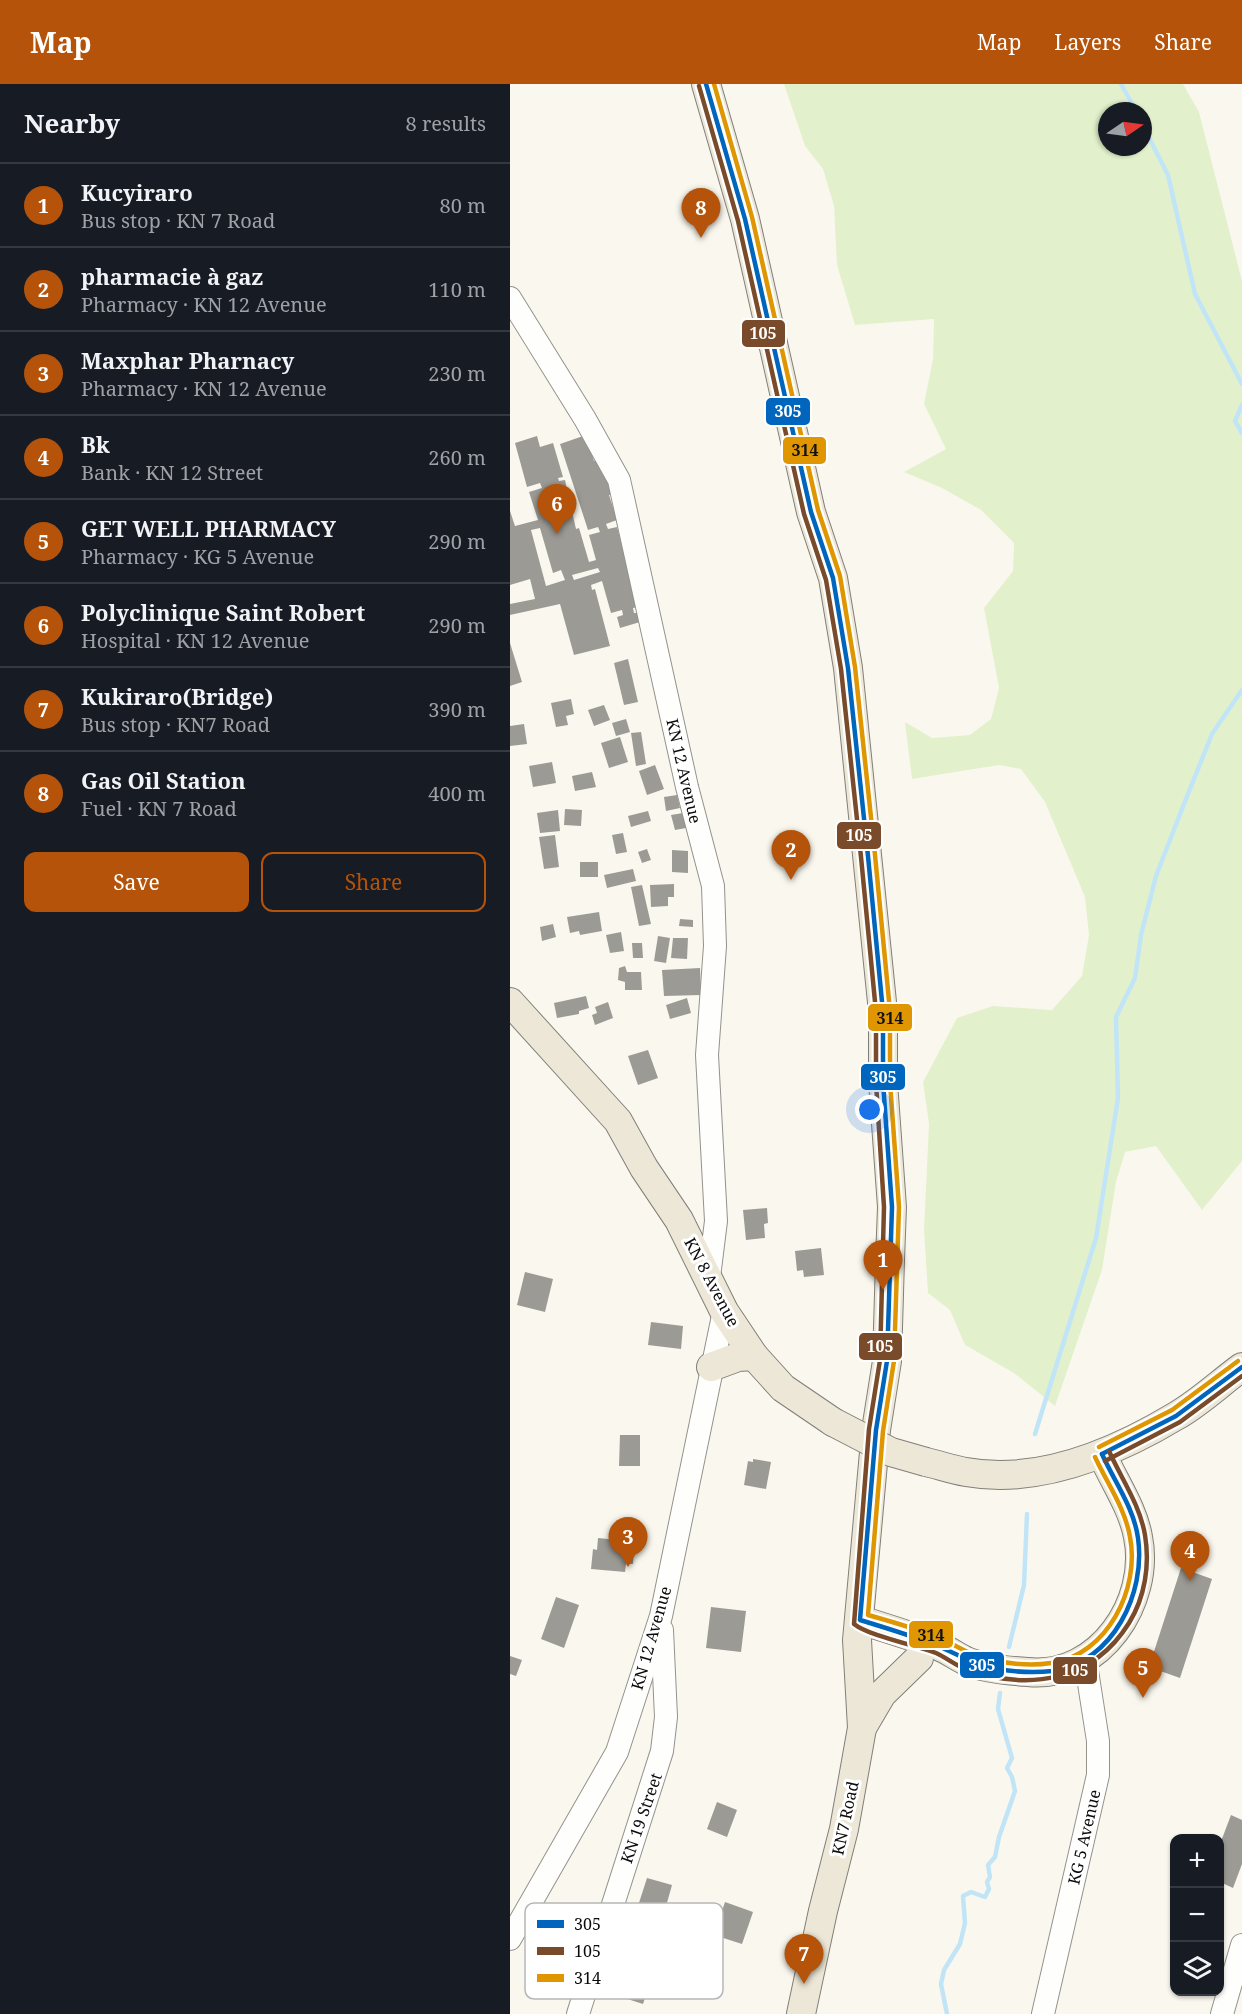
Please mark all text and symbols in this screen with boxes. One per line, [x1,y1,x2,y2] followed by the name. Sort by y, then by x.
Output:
[30,23,92,61] text: Map
[977,28,1021,56] text: Map
[1054,28,1121,56] text: Layers
[1154,28,1212,56] text: Share
[1098,102,1152,156] north arrow
[24,105,120,141] text: Nearby
[406,110,486,137] text: 8 results
[81,177,193,207] text: Kucyiraro
[682,188,720,238] pin: 8
[38,192,49,219] text: 1
[440,192,486,219] text: 80 m
[81,207,275,234] text: Bus stop · KN 7 Road
[81,261,263,291] text: pharmacie à gaz
[38,276,49,303] text: 2
[428,276,486,303] text: 110 m
[81,291,327,318] text: Pharmacy · KN 12 Avenue
[741,319,786,348] line badge: 105
[749,322,777,344] text: 105
[81,345,294,375] text: Maxphar Pharnacy
[38,360,49,387] text: 3
[428,360,486,387] text: 230 m
[81,375,327,402] text: Pharmacy · KN 12 Avenue
[765,397,811,426] line badge: 305
[774,400,802,422] text: 305
[81,429,110,459] text: Bk
[782,436,827,465] line badge: 314
[791,439,819,461] text: 314
[38,444,49,471] text: 4
[428,444,486,471] text: 260 m
[81,459,263,486] text: Bank · KN 12 Street
[538,484,576,534] pin: 6
[81,513,336,543] text: GET WELL PHARMACY
[38,528,49,555] text: 5
[428,528,486,555] text: 290 m
[81,543,314,570] text: Pharmacy · KG 5 Avenue
[81,597,365,627] text: Polyclinique Saint Robert
[38,612,49,639] text: 6
[428,612,486,639] text: 290 m
[81,627,310,654] text: Hospital · KN 12 Avenue
[81,681,273,711] text: Kukiraro(Bridge)
[38,696,49,723] text: 7
[428,696,486,723] text: 390 m
[81,711,270,738] text: Bus stop · KN7 Road
[661,716,707,826] street label: KN 12 Avenue
[81,765,246,795] text: Gas Oil Station
[38,780,49,807] text: 8
[428,780,486,807] text: 400 m
[81,795,237,822] text: Fuel · KN 7 Road
[836,821,882,850] line badge: 105
[845,824,873,846] text: 105
[772,830,810,880] pin: 2
[24,852,249,912] button: Save
[261,852,486,912] button: Share
[867,1003,913,1032] line badge: 314
[876,1007,904,1029] text: 314
[860,1063,906,1091] line badge: 305
[869,1066,897,1088] text: 305
[855,1095,884,1124] your location
[679,1234,745,1330] street label: KN 8 Avenue
[864,1240,902,1290] pin: 1
[858,1332,903,1361] line badge: 105
[866,1335,894,1357] text: 105
[608,1518,648,1567] pin: 3
[1170,1532,1210,1581] pin: 4
[626,1584,676,1692] street label: KN 12 Avenue
[908,1620,954,1649] line badge: 314
[917,1624,945,1646] text: 314
[1124,1648,1162,1698] pin: 5
[959,1651,1005,1679] line badge: 305
[968,1654,996,1676] text: 305
[1052,1656,1098,1685] line badge: 105
[1061,1659,1089,1681] text: 105
[615,1770,667,1866] street label: KN 19 Street
[826,1779,864,1857] street label: KN7 Road
[1062,1787,1106,1887] street label: KG 5 Avenue
[1170,1834,1224,1996] map controls
[1170,1834,1224,1888] button: +
[1170,1888,1224,1942] button: −
[525,1903,723,1999] legend
[574,1913,601,1935] text: 305
[784,1934,824,1984] pin: 7
[574,1940,601,1962] text: 105
[1170,1942,1224,1996] button: layers
[574,1967,601,1989] text: 314

